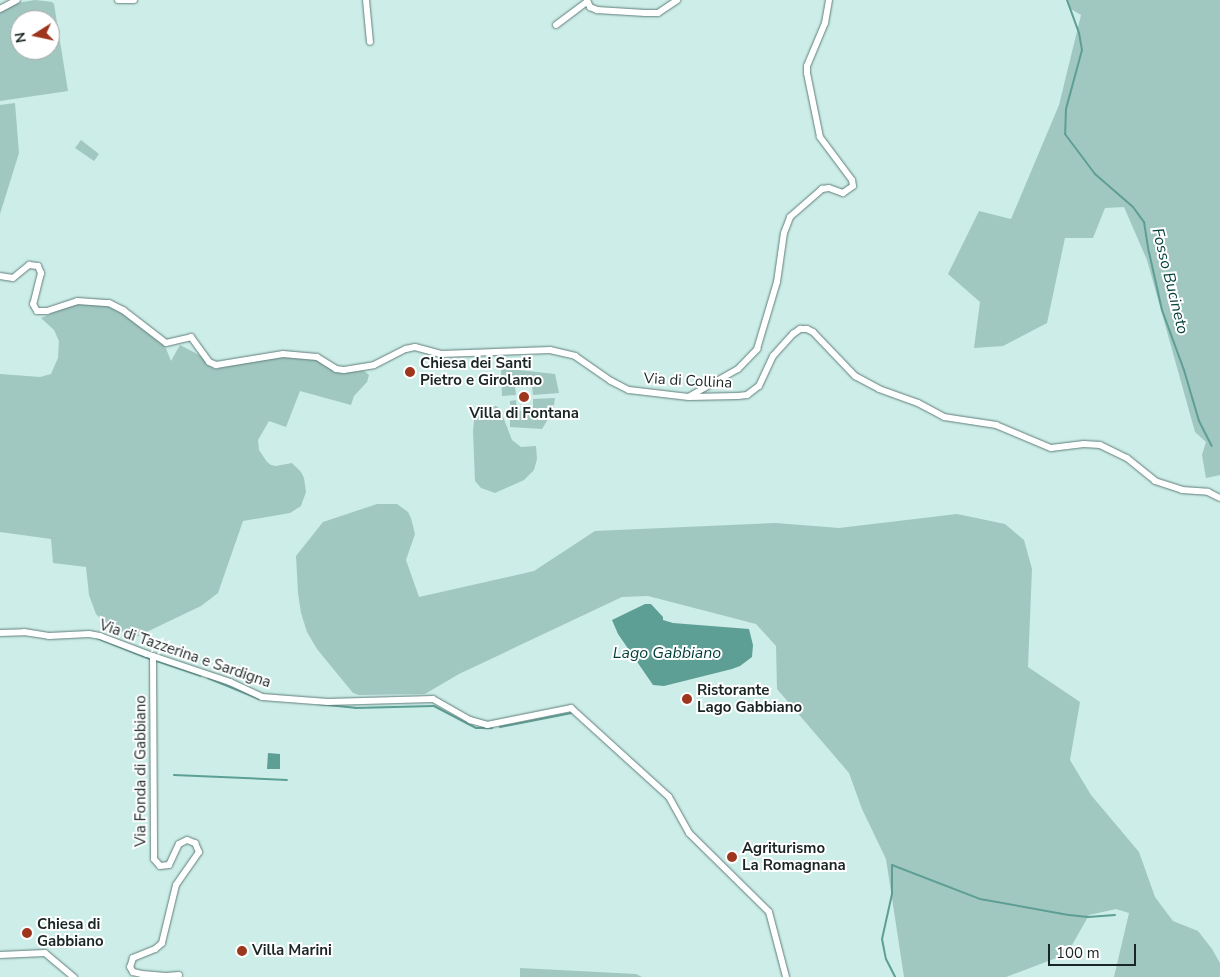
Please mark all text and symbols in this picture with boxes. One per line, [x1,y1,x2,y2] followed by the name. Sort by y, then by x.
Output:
[10,10,60,60] north arrow
[10,31,31,44] text: N
[1148,226,1192,336] water label: Fosso Bucineto
[420,354,542,389] place label: Chiesa dei Santi Pietro e Girolamo
[404,366,416,378] marker: Chiesa dei Santi Pietro e Girolamo
[643,370,733,392] street label: Via di Collina
[518,391,530,403] marker: Villa di Fontana
[469,405,579,423] place label: Villa di Fontana
[97,616,273,692] street label: Via di Tazzerina e Sardigna
[613,643,721,663] water label: Lago Gabbiano
[697,681,802,716] place label: Ristorante Lago Gabbiano
[681,693,693,705] marker: Ristorante Lago Gabbiano
[132,695,150,847] street label: Via Fonda di Gabbiano
[742,839,846,874] place label: Agriturismo La Romagnana
[726,851,738,863] marker: Agriturismo La Romagnana
[37,915,104,950] place label: Chiesa di Gabbiano
[21,927,33,939] marker: Chiesa di Gabbiano
[1050,934,1138,966] scale bar
[252,942,332,960] place label: Villa Marini
[1056,943,1100,963] text: 100 m
[236,945,248,957] marker: Villa Marini

